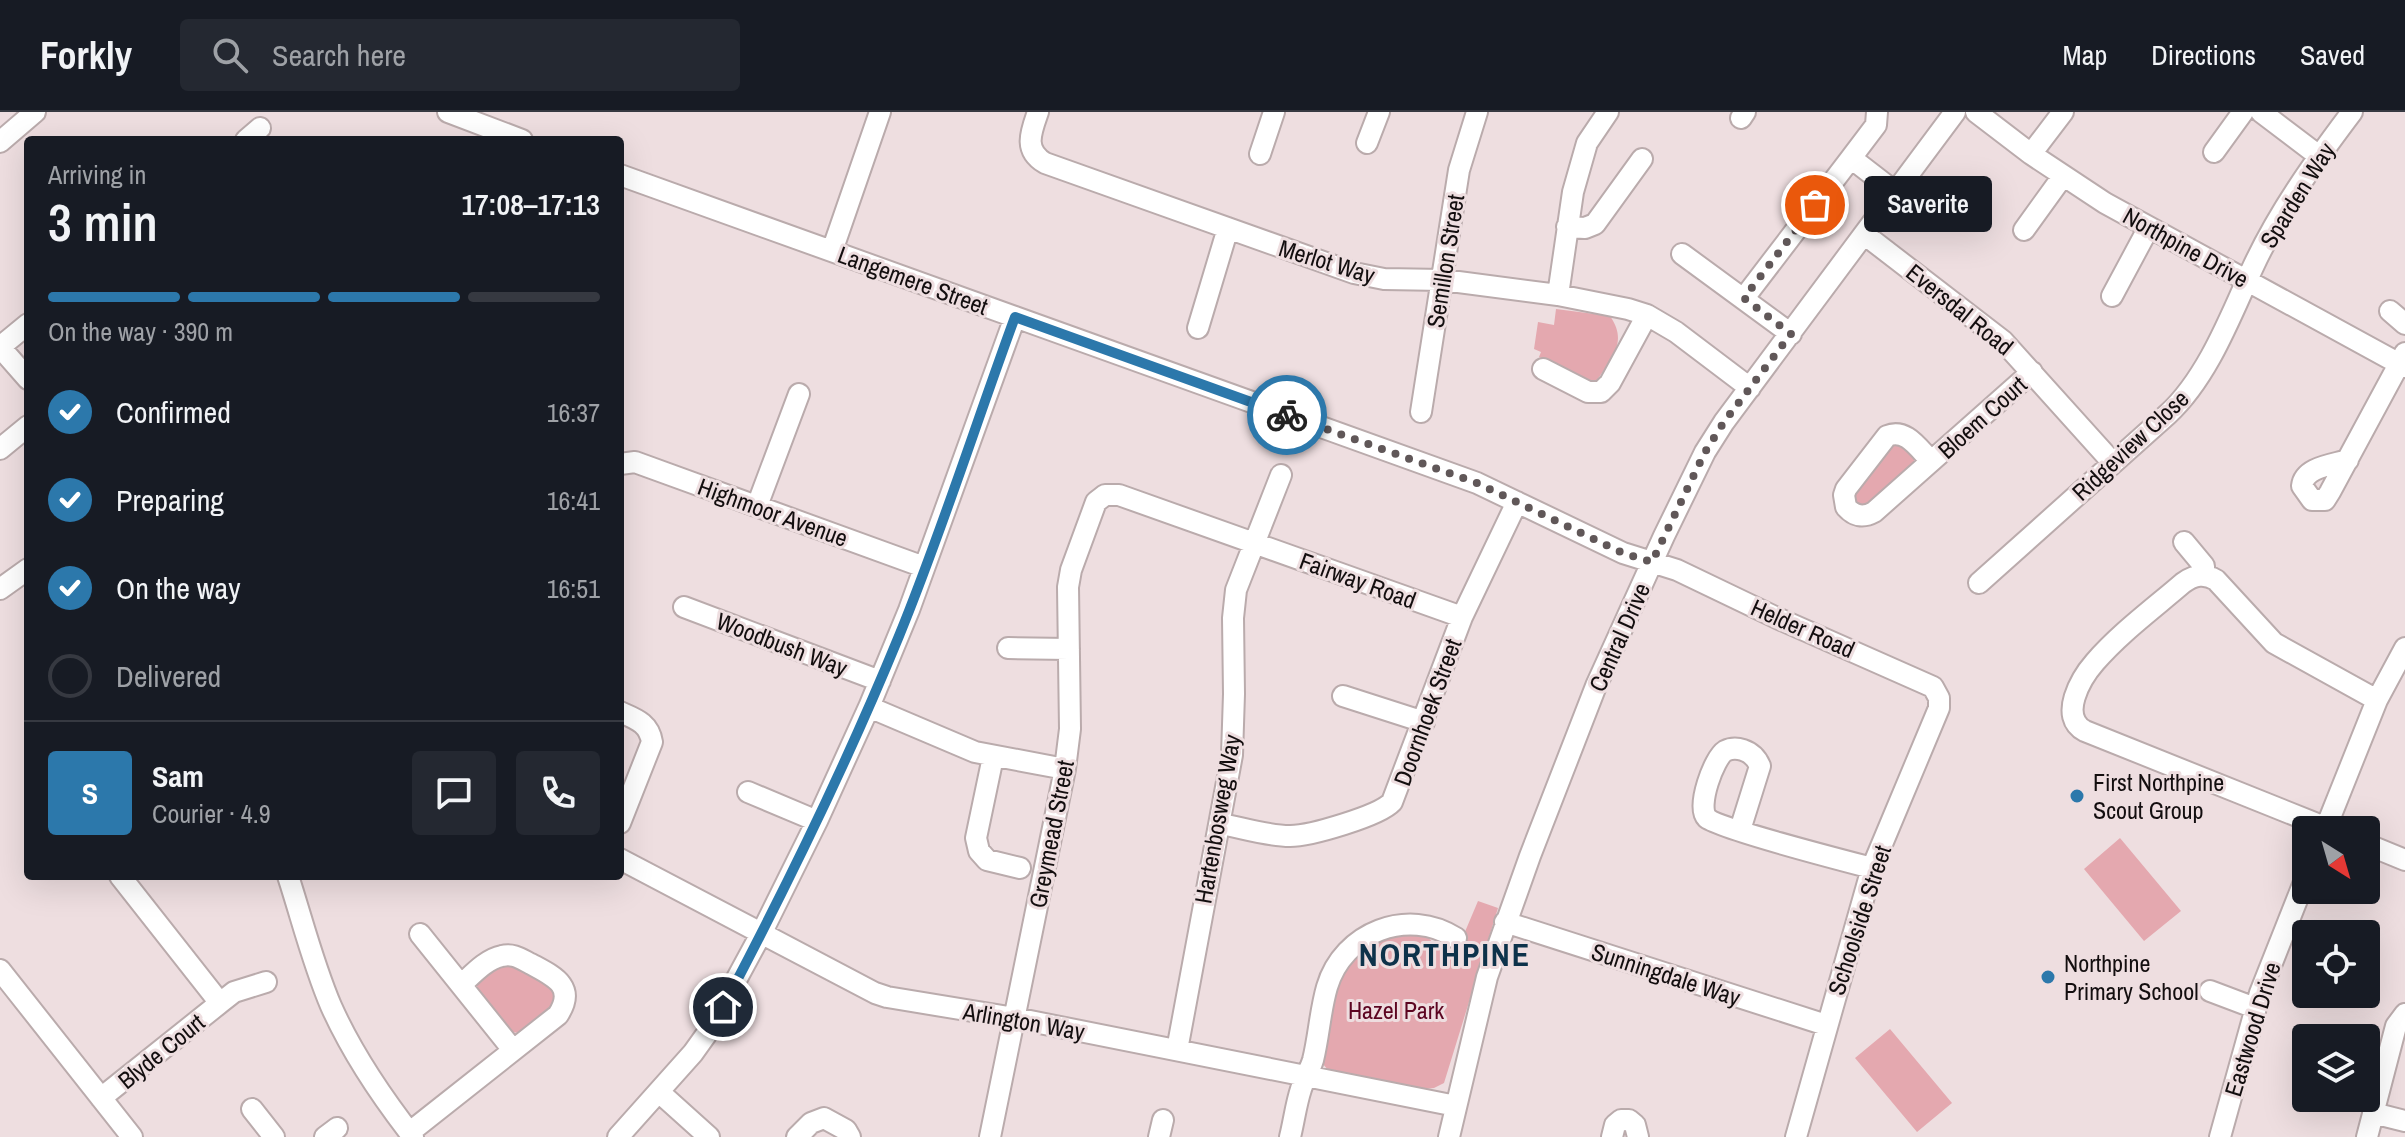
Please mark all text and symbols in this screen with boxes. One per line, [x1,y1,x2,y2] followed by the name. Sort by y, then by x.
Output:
[180,19,740,91] search box
[40,30,132,81] text: Forkly
[208,33,252,77] icon: search
[272,35,406,75] text: Search here
[2063,36,2107,74] text: Map
[2151,36,2256,74] text: Directions
[2300,36,2365,74] text: Saved
[2252,136,2342,254] street label: Sparden Way
[48,157,146,192] text: Arriving in
[1781,171,1849,239] pin
[1863,177,1991,233] callout: Saverite
[1793,183,1837,227] icon: bag
[461,184,600,224] text: 17:08–17:13
[1887,186,1969,221] text: Saverite
[48,187,158,257] text: 3 min
[1419,192,1471,330] street label: Semillon Street
[2117,199,2255,295] street label: Northpine Drive
[1275,231,1379,291] street label: Merlot Way
[834,238,993,322] street label: Langemere Street
[1900,256,2020,362] street label: Eversdal Road
[48,314,233,349] text: On the way · 390 m
[1931,368,2034,465] street label: Bloem Court
[1247,375,1327,455] courier
[2065,383,2195,507] street label: Ridgeview Close
[48,390,92,434] icon: check
[116,392,231,432] text: Confirmed
[1265,393,1309,437] icon: bike
[547,395,600,430] text: 16:37
[694,470,852,554] street label: Highmoor Avenue
[48,478,92,522] icon: check
[116,480,224,520] text: Preparing
[547,483,600,518] text: 16:41
[1295,544,1421,616] street label: Fairway Road
[48,566,92,610] icon: check
[116,568,240,608] text: On the way
[547,571,600,606] text: 16:51
[1581,578,1657,696] street label: Central Drive
[1746,591,1860,665] street label: Helder Road
[712,604,852,684] street label: Woodbush Way
[1386,634,1469,790] street label: Doornhoek Street
[116,656,221,696] text: Delivered
[1186,732,1248,906] street label: Hartenbosweg Way
[412,751,496,835] button: chat
[516,751,600,835] button: phone
[152,756,204,796] text: Sam
[1021,757,1081,911] street label: Greymead Street
[2093,766,2224,826] place label: First Northpine Scout Group
[82,773,98,813] text: S
[2068,787,2086,805] marker: First Northpine Scout Group
[152,796,271,831] text: Courier · 4.9
[2292,816,2380,904] north arrow
[2292,816,2380,1112] map controls
[1820,841,1898,999] street label: Schoolside Street
[2292,920,2380,1008] button: locate
[1359,933,1531,976] district label: NORTHPINE
[1588,935,1745,1013] street label: Sunningdale Way
[2064,947,2199,1007] place label: Northpine Primary School
[2216,958,2288,1100] street label: Eastwood Drive
[2039,968,2057,986] marker: Northpine Primary School
[689,973,757,1041] pin
[701,985,745,1029] icon: home
[960,994,1087,1047] street label: Arlington Way
[1348,994,1444,1026] park label: Hazel Park
[111,1006,211,1096] street label: Blyde Court
[2292,1024,2380,1112] button: layers

